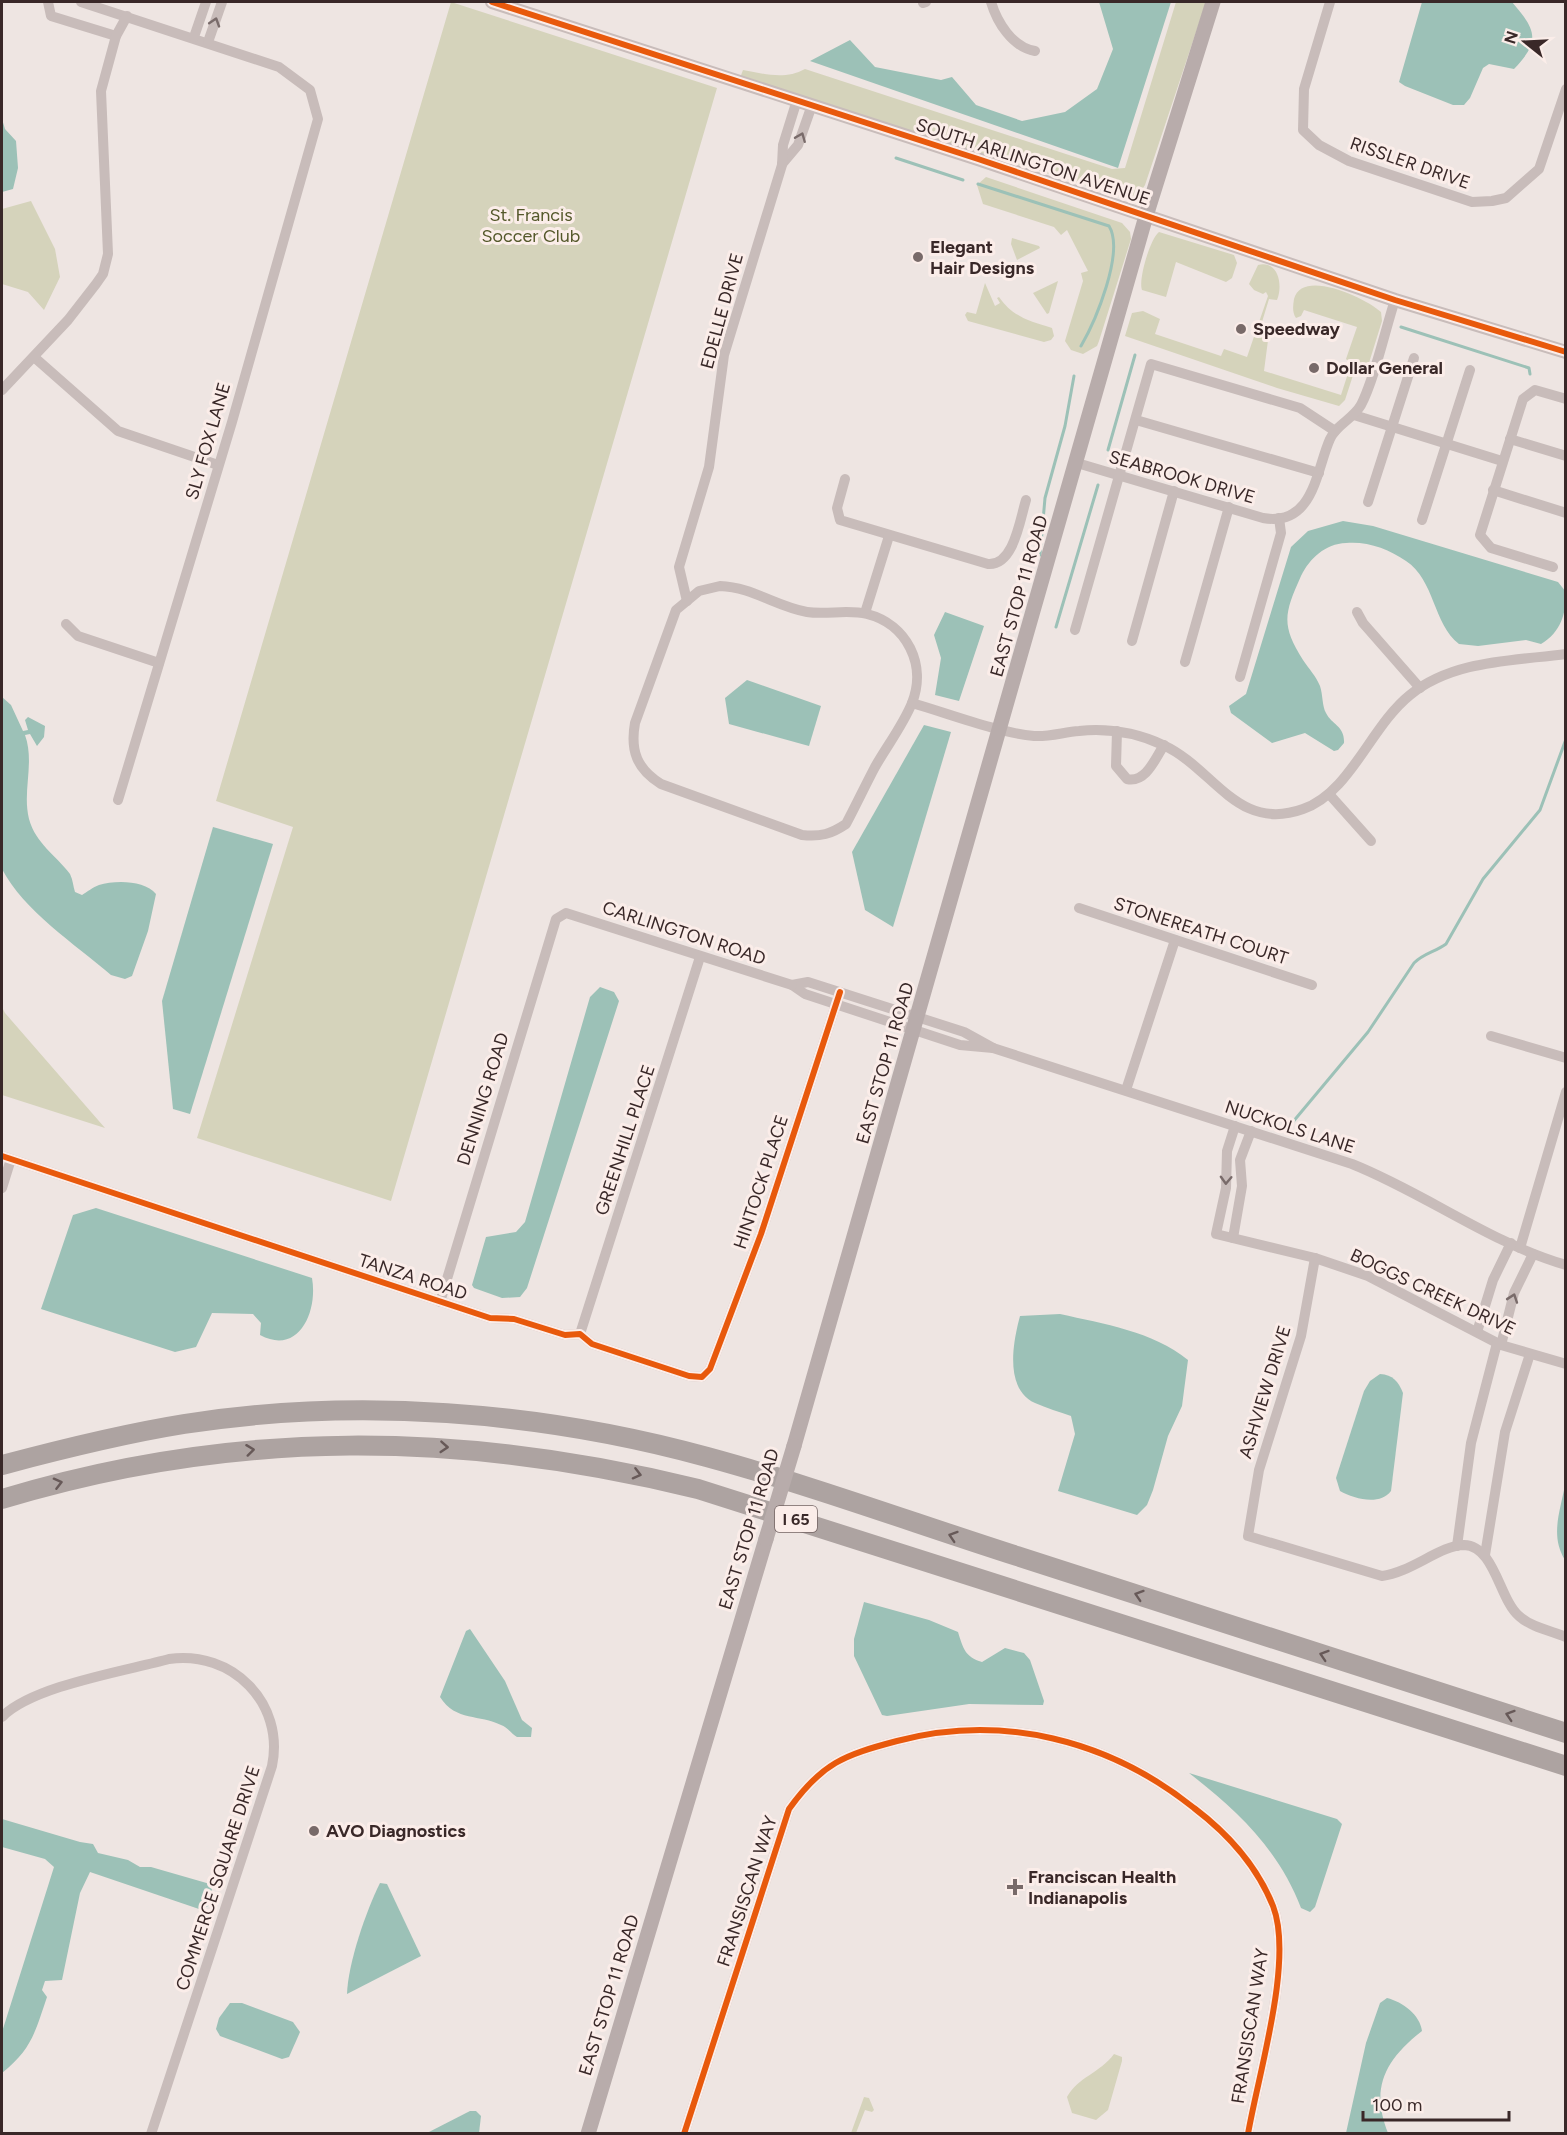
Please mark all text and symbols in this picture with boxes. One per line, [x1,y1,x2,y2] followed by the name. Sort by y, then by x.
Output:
[1495,12,1555,72] north arrow
[207,17,220,28] one-way arrow
[1500,29,1522,46] text: N
[913,114,1153,210] street label: SOUTH ARLINGTON AVENUE
[1347,132,1473,194] street label: RISSLER DRIVE
[794,133,806,144] one-way arrow
[482,204,580,247] park label: St. Francis Soccer Club
[930,236,1035,279] place label: Elegant Hair Designs
[911,250,925,264] marker: Elegant Hair Designs
[696,251,748,371] street label: EDELLE DRIVE
[1253,318,1340,340] place label: Speedway
[1234,322,1248,336] marker: Speedway
[1326,357,1443,379] place label: Dollar General
[1307,361,1321,375] marker: Dollar General
[181,380,235,502] street label: SLY FOX LANE
[1106,446,1258,508] street label: SEABROOK DRIVE
[985,513,1053,679] street label: EAST STOP 11 ROAD
[1111,892,1291,970] street label: STONEREATH COURT
[600,896,768,970] street label: CARLINGTON ROAD
[851,980,919,1146] street label: EAST STOP 11 ROAD
[452,1030,514,1168] street label: DENNING ROAD
[590,1062,660,1218] street label: GREENHILL PLACE
[1222,1096,1358,1158] street label: NUCKOLS LANE
[729,1112,793,1252] street label: HINTOCK PLACE
[1220,1175,1233,1184] one-way arrow
[1347,1244,1519,1340] street label: BOGGS CREEK DRIVE
[356,1249,470,1305] street label: TANZA ROAD
[1505,1293,1518,1304] one-way arrow
[1234,1323,1296,1461] street label: ASHVIEW DRIVE
[440,1440,449,1453] one-way arrow
[245,1444,254,1456] one-way arrow
[714,1446,784,1612] street label: EAST STOP 11 ROAD
[632,1466,642,1479] one-way arrow
[53,1477,63,1490] one-way arrow
[775,1506,817,1532] road number: I 65
[948,1531,959,1543] one-way arrow
[1134,1590,1145,1603] one-way arrow
[1319,1650,1330,1662] one-way arrow
[1505,1710,1516,1722] one-way arrow
[171,1763,265,1993] street label: COMMERCE SQUARE DRIVE
[712,1813,782,1969] street label: FRANSISCAN WAY
[326,1820,466,1842] place label: AVO Diagnostics
[307,1824,321,1838] marker: AVO Diagnostics
[1028,1866,1176,1909] place label: Franciscan Health Indianapolis
[1006,1878,1024,1896] marker: Franciscan Health Indianapolis
[574,1912,644,2078] street label: EAST STOP 11 ROAD
[1227,1946,1273,2105] street label: FRANSISCAN WAY
[1363,2084,1508,2122] scale bar
[1372,2094,1422,2116] text: 100 m

